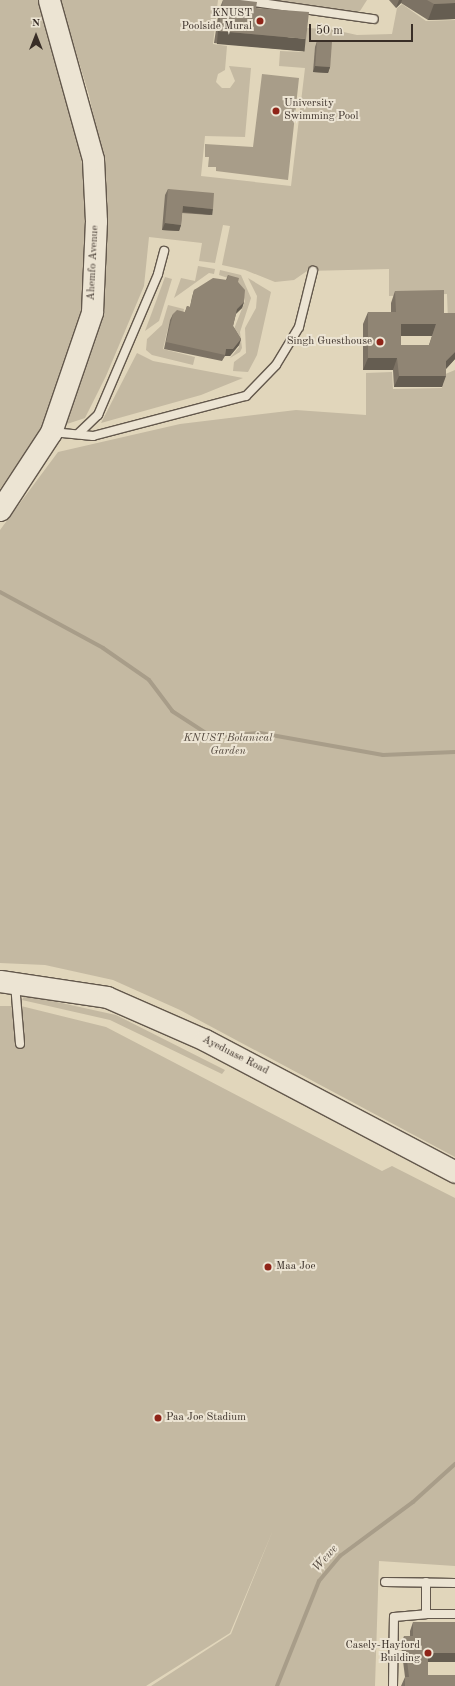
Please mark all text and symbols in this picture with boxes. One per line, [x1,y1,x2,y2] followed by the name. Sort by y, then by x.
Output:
[182,8,252,34] place label: KNUST Poolside Mural
[16,16,56,56] north arrow
[255,16,265,26] marker: KNUST Poolside Mural
[311,16,415,42] scale bar
[32,18,40,29] text: N
[316,25,343,37] text: 50 m
[284,98,359,124] place label: University Swimming Pool
[271,106,281,116] marker: University Swimming Pool
[85,225,103,301] street label: Ahemfo Avenue
[287,335,372,349] place label: Singh Guesthouse
[375,337,385,347] marker: Singh Guesthouse
[184,733,272,759] park label: KNUST Botanical Garden
[200,1034,270,1078] street label: Ayeduase Road
[276,1260,316,1274] place label: Maa Joe
[263,1262,273,1272] marker: Maa Joe
[166,1411,246,1425] place label: Paa Joe Stadium
[153,1413,163,1423] marker: Paa Joe Stadium
[310,1543,342,1575] water label: Wewe
[345,1640,420,1666] place label: Casely-Hayford Building
[423,1648,433,1658] marker: Casely-Hayford Building

